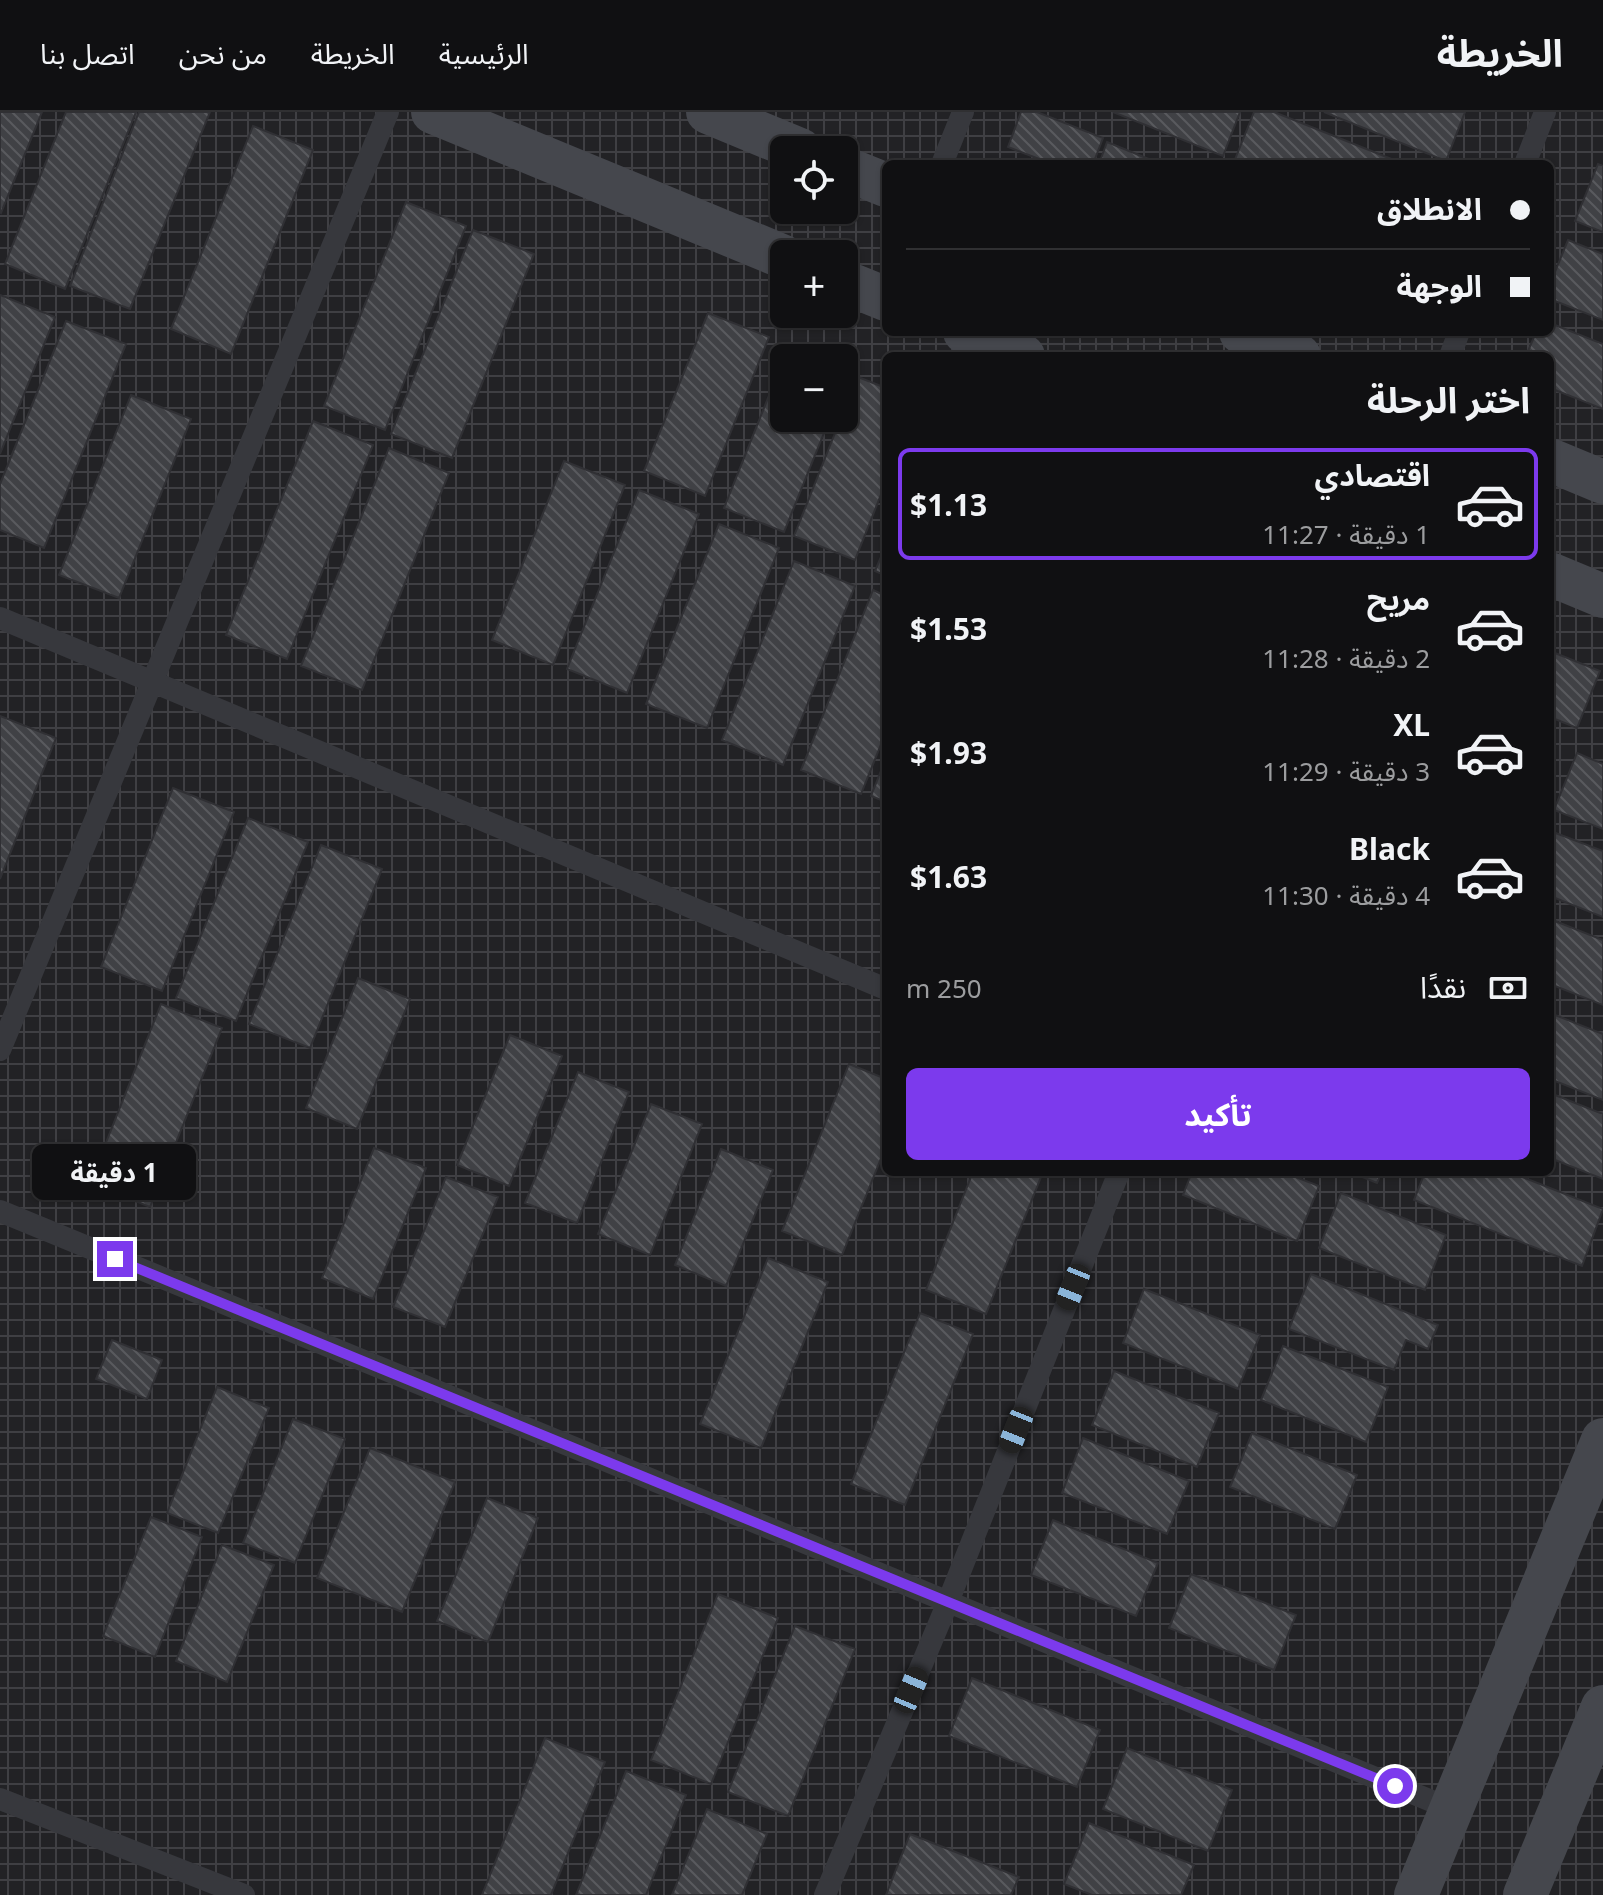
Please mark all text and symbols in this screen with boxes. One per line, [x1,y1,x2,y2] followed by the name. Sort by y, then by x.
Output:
[1437,26,1563,78] text: الخريطة
[40,34,135,72] text: اتصل بنا
[179,34,267,72] text: من نحن
[311,34,395,72] text: الخريطة
[439,34,529,72] text: الرئيسية
[770,136,858,432] map controls
[770,136,858,224] button: locate
[1377,188,1482,229] text: الانطلاق
[770,240,858,328] button: +
[1397,265,1482,306] text: الوجهة
[770,344,858,432] button: −
[1367,375,1530,424] text: اختر الرحلة
[1315,454,1430,495] text: اقتصادي
[1454,468,1526,540] icon: car
[910,484,987,525] text: $1.13
[1262,516,1430,552] text: 1 دقيقة · 11:27
[1367,578,1430,619] text: مريح
[1454,592,1526,664] icon: car
[910,608,987,649] text: $1.53
[1262,640,1430,676] text: 2 دقيقة · 11:28
[1393,704,1430,745] text: XL
[1454,716,1526,788] icon: car
[910,732,987,773] text: $1.93
[1262,753,1430,789] text: 3 دقيقة · 11:29
[1349,828,1430,869] text: Black
[1454,840,1526,912] icon: car
[910,856,987,897] text: $1.63
[1262,877,1430,913] text: 4 دقيقة · 11:30
[1420,966,1466,1007] text: نقدًا
[1486,966,1530,1010] icon: cash
[906,970,982,1006] text: 250 m
[906,1068,1530,1160] button: تأكيد
[33,1143,197,1199] callout: 1 دقيقة
[70,1154,158,1190] text: 1 دقيقة
[97,1241,133,1277] route end
[1053,1260,1093,1314] car
[996,1403,1036,1457] car
[891,1663,931,1717] car
[1377,1768,1413,1804] route start

